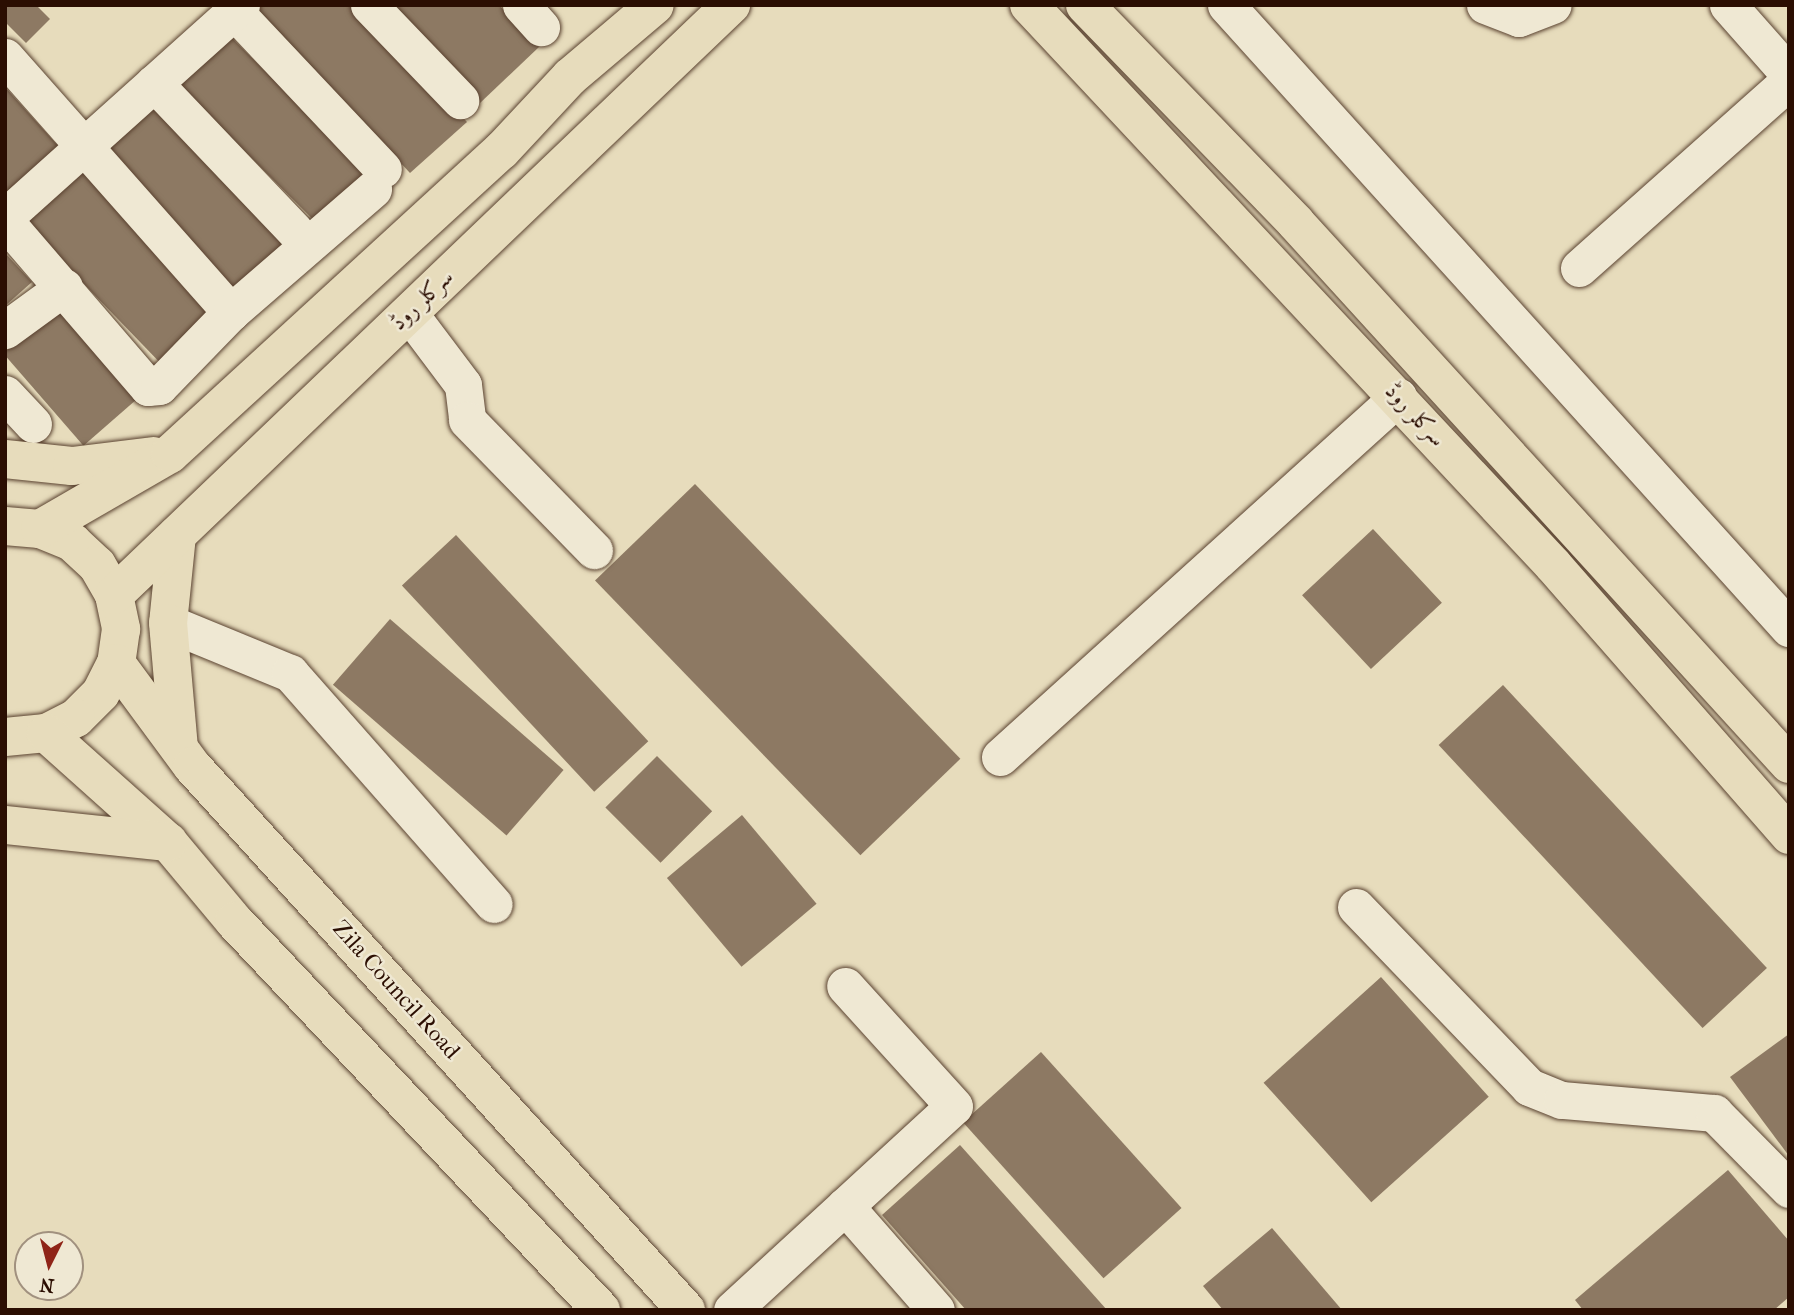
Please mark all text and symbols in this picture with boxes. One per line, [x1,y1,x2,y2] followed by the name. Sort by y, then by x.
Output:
[385,263,459,337] street label: سرکلر روڈ
[1379,378,1451,452] street label: سرکلر روڈ
[327,915,465,1065] street label: Zila Council Road
[14,1231,84,1301] north arrow
[39,1273,55,1297] text: N

